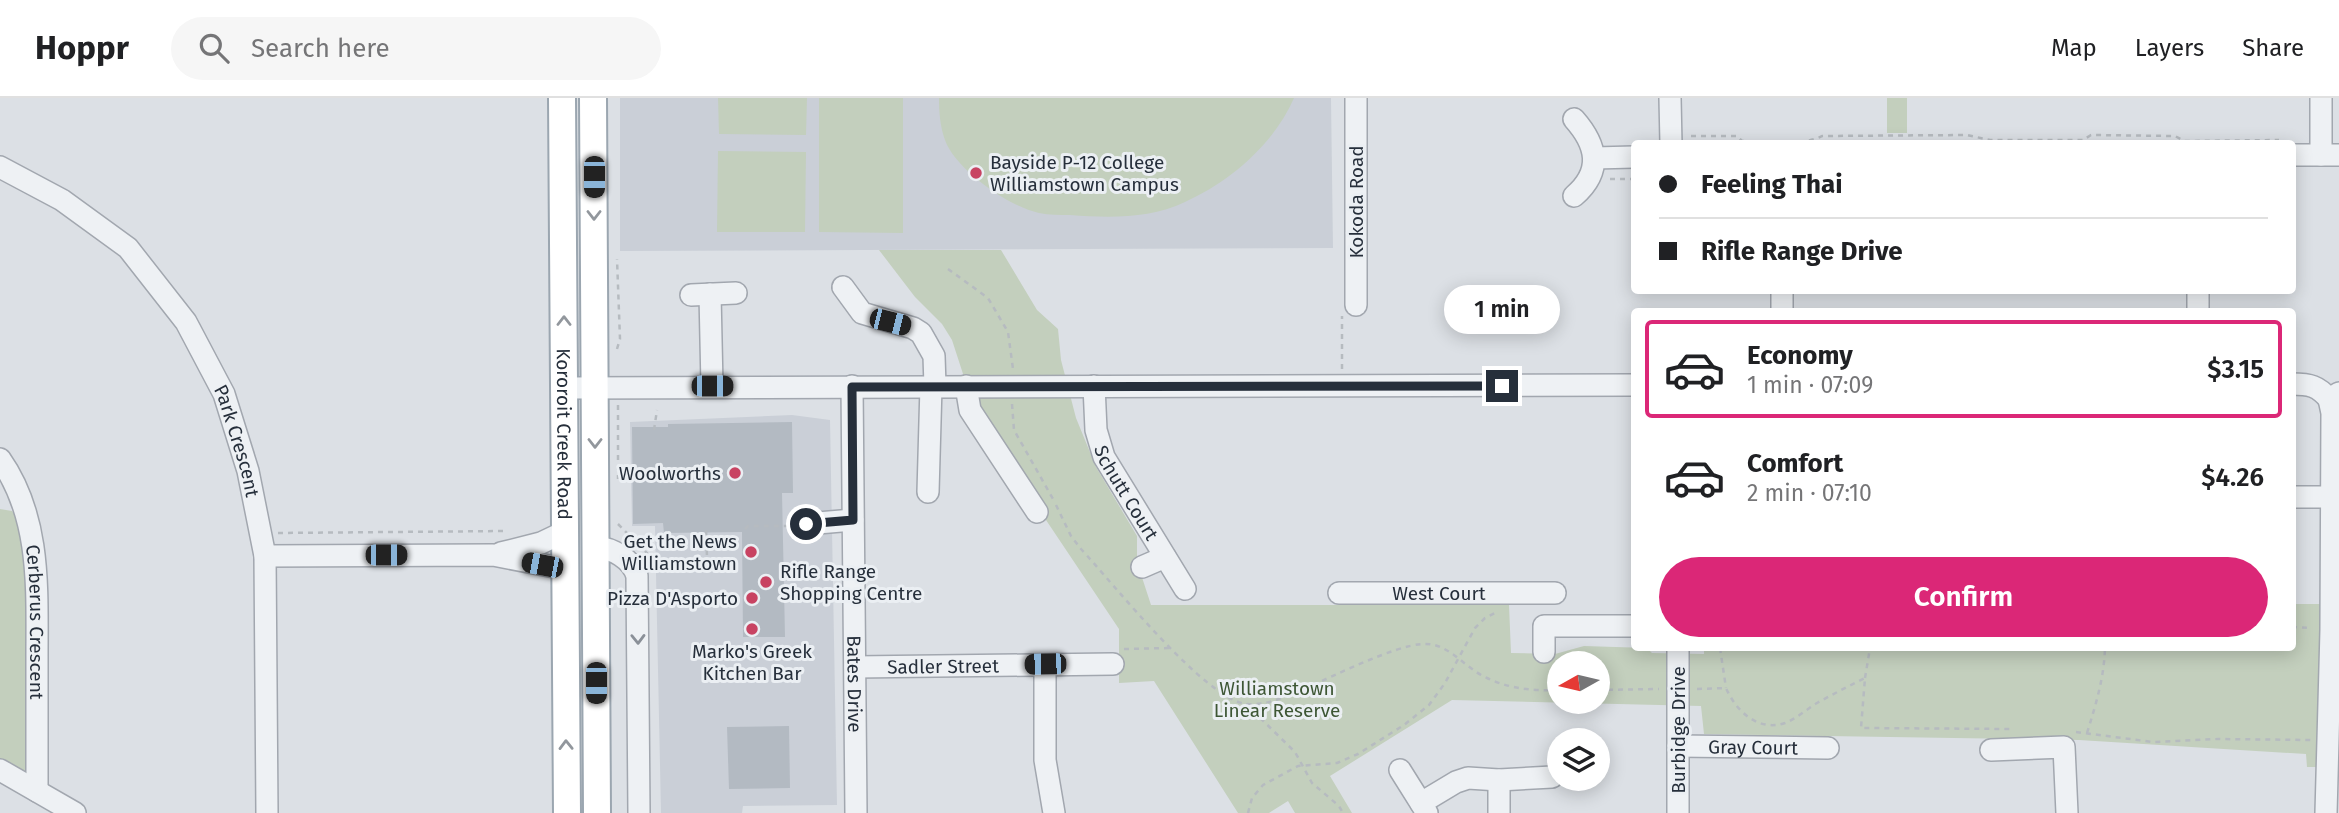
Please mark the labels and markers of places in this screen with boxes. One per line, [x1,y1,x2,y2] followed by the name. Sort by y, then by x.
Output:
[990,151,1179,196] place label: Bayside P-12 College Williamstown Campus
[968,165,984,181] marker: Bayside P-12 College Williamstown Campus
[619,462,721,485] place label: Woolworths
[727,465,743,481] marker: Woolworths
[622,530,737,575] place label: Get the News Williamstown
[743,544,759,560] marker: Get the News Williamstown
[780,560,922,605] place label: Rifle Range Shopping Centre
[758,574,774,590] marker: Rifle Range Shopping Centre
[607,587,738,610] place label: Pizza D'Asporto
[744,590,760,606] marker: Pizza D'Asporto
[744,621,760,637] marker: Marko's Greek Kitchen Bar
[692,640,812,685] place label: Marko's Greek Kitchen Bar

